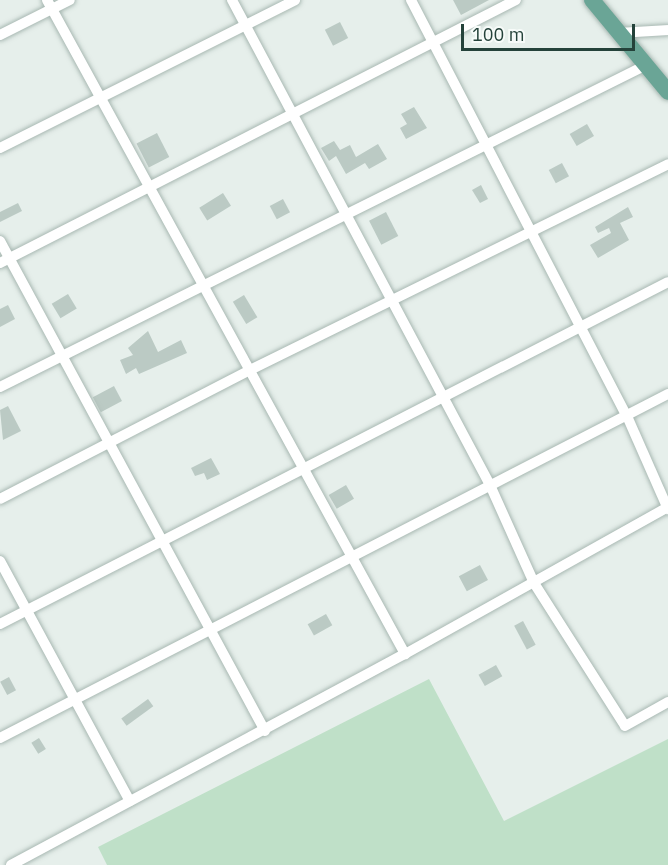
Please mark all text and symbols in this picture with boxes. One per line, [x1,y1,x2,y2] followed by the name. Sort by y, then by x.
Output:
[464,12,638,50] scale bar
[472,23,524,46] text: 100 m

